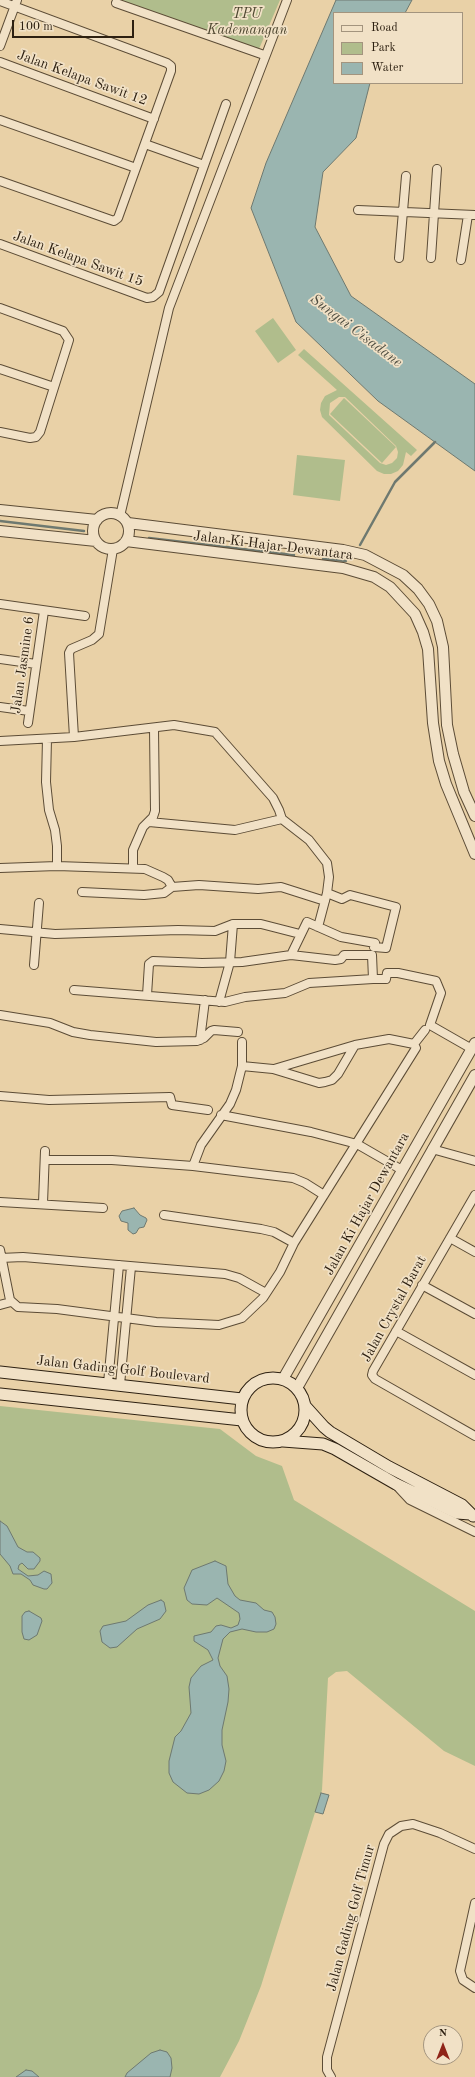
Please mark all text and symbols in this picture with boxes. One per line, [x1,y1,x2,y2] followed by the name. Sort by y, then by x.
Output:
[207,6,287,38] park label: TPU Kademangan
[14,12,136,38] scale bar
[333,12,463,84] legend
[19,21,53,33] text: 100 m
[371,22,398,34] text: Road
[371,42,396,54] text: Park
[15,47,149,109] street label: Jalan Kelapa Sawit 12
[371,62,403,74] text: Water
[11,228,145,290] street label: Jalan Kelapa Sawit 15
[306,290,406,372] water label: Sungai Cisadane
[192,528,354,564] street label: Jalan Ki Hajar Dewantara
[8,615,38,715] street label: Jalan Jasmine 6
[321,1130,413,1278] street label: Jalan Ki Hajar Dewantara
[358,1253,430,1365] street label: Jalan Crystal Barat
[35,1353,211,1387] street label: Jalan Gading Golf Boulevard
[323,1843,379,1993] street label: Jalan Gading Golf Timur
[423,2025,463,2065] north arrow
[439,2028,447,2039] text: N

